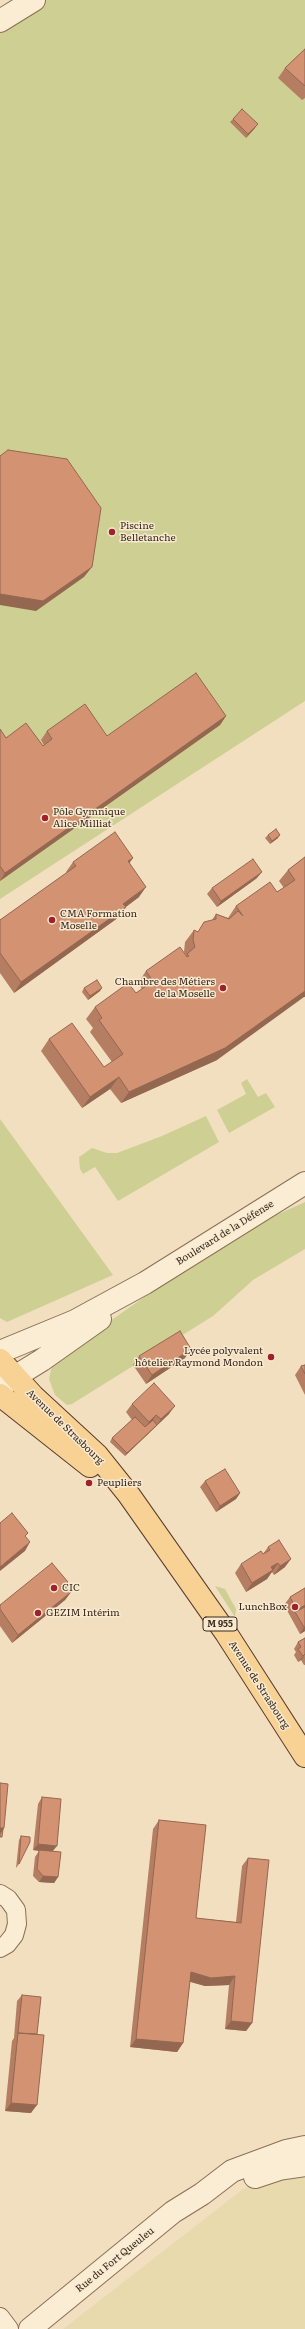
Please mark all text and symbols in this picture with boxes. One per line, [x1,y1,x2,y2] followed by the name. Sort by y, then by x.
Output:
[120,520,176,544] place label: Piscine Belletanche
[107,527,117,537] marker: Piscine Belletanche
[53,806,125,830] place label: Pôle Gymnique Alice Milliat
[40,813,50,823] marker: Pôle Gymnique Alice Milliat
[60,908,137,932] place label: CMA Formation Moselle
[47,915,57,925] marker: CMA Formation Moselle
[115,976,215,1000] place label: Chambre des Métiers de la Moselle
[218,983,228,993] marker: Chambre des Métiers de la Moselle
[174,1198,276,1268] street label: Boulevard de la Défense
[135,1345,263,1368] place label: Lycée polyvalent hôtelier Raymond Mondon
[266,1352,276,1362] marker: Lycée polyvalent hôtelier Raymond Mondon
[24,1387,106,1467] street label: Avenue de Strasbourg
[97,1477,142,1489] place label: Peupliers
[84,1478,94,1488] marker: Peupliers
[62,1582,80,1594] place label: CIC
[49,1583,59,1593] marker: CIC
[238,1601,287,1613] place label: LunchBox
[290,1602,300,1612] marker: LunchBox
[46,1607,120,1619] place label: GEZIM Intérim
[33,1608,43,1618] marker: GEZIM Intérim
[203,1617,237,1631] road number: M 955
[226,1639,292,1731] street label: Avenue de Strasbourg
[74,2225,156,2295] street label: Rue du Fort Queuleu

